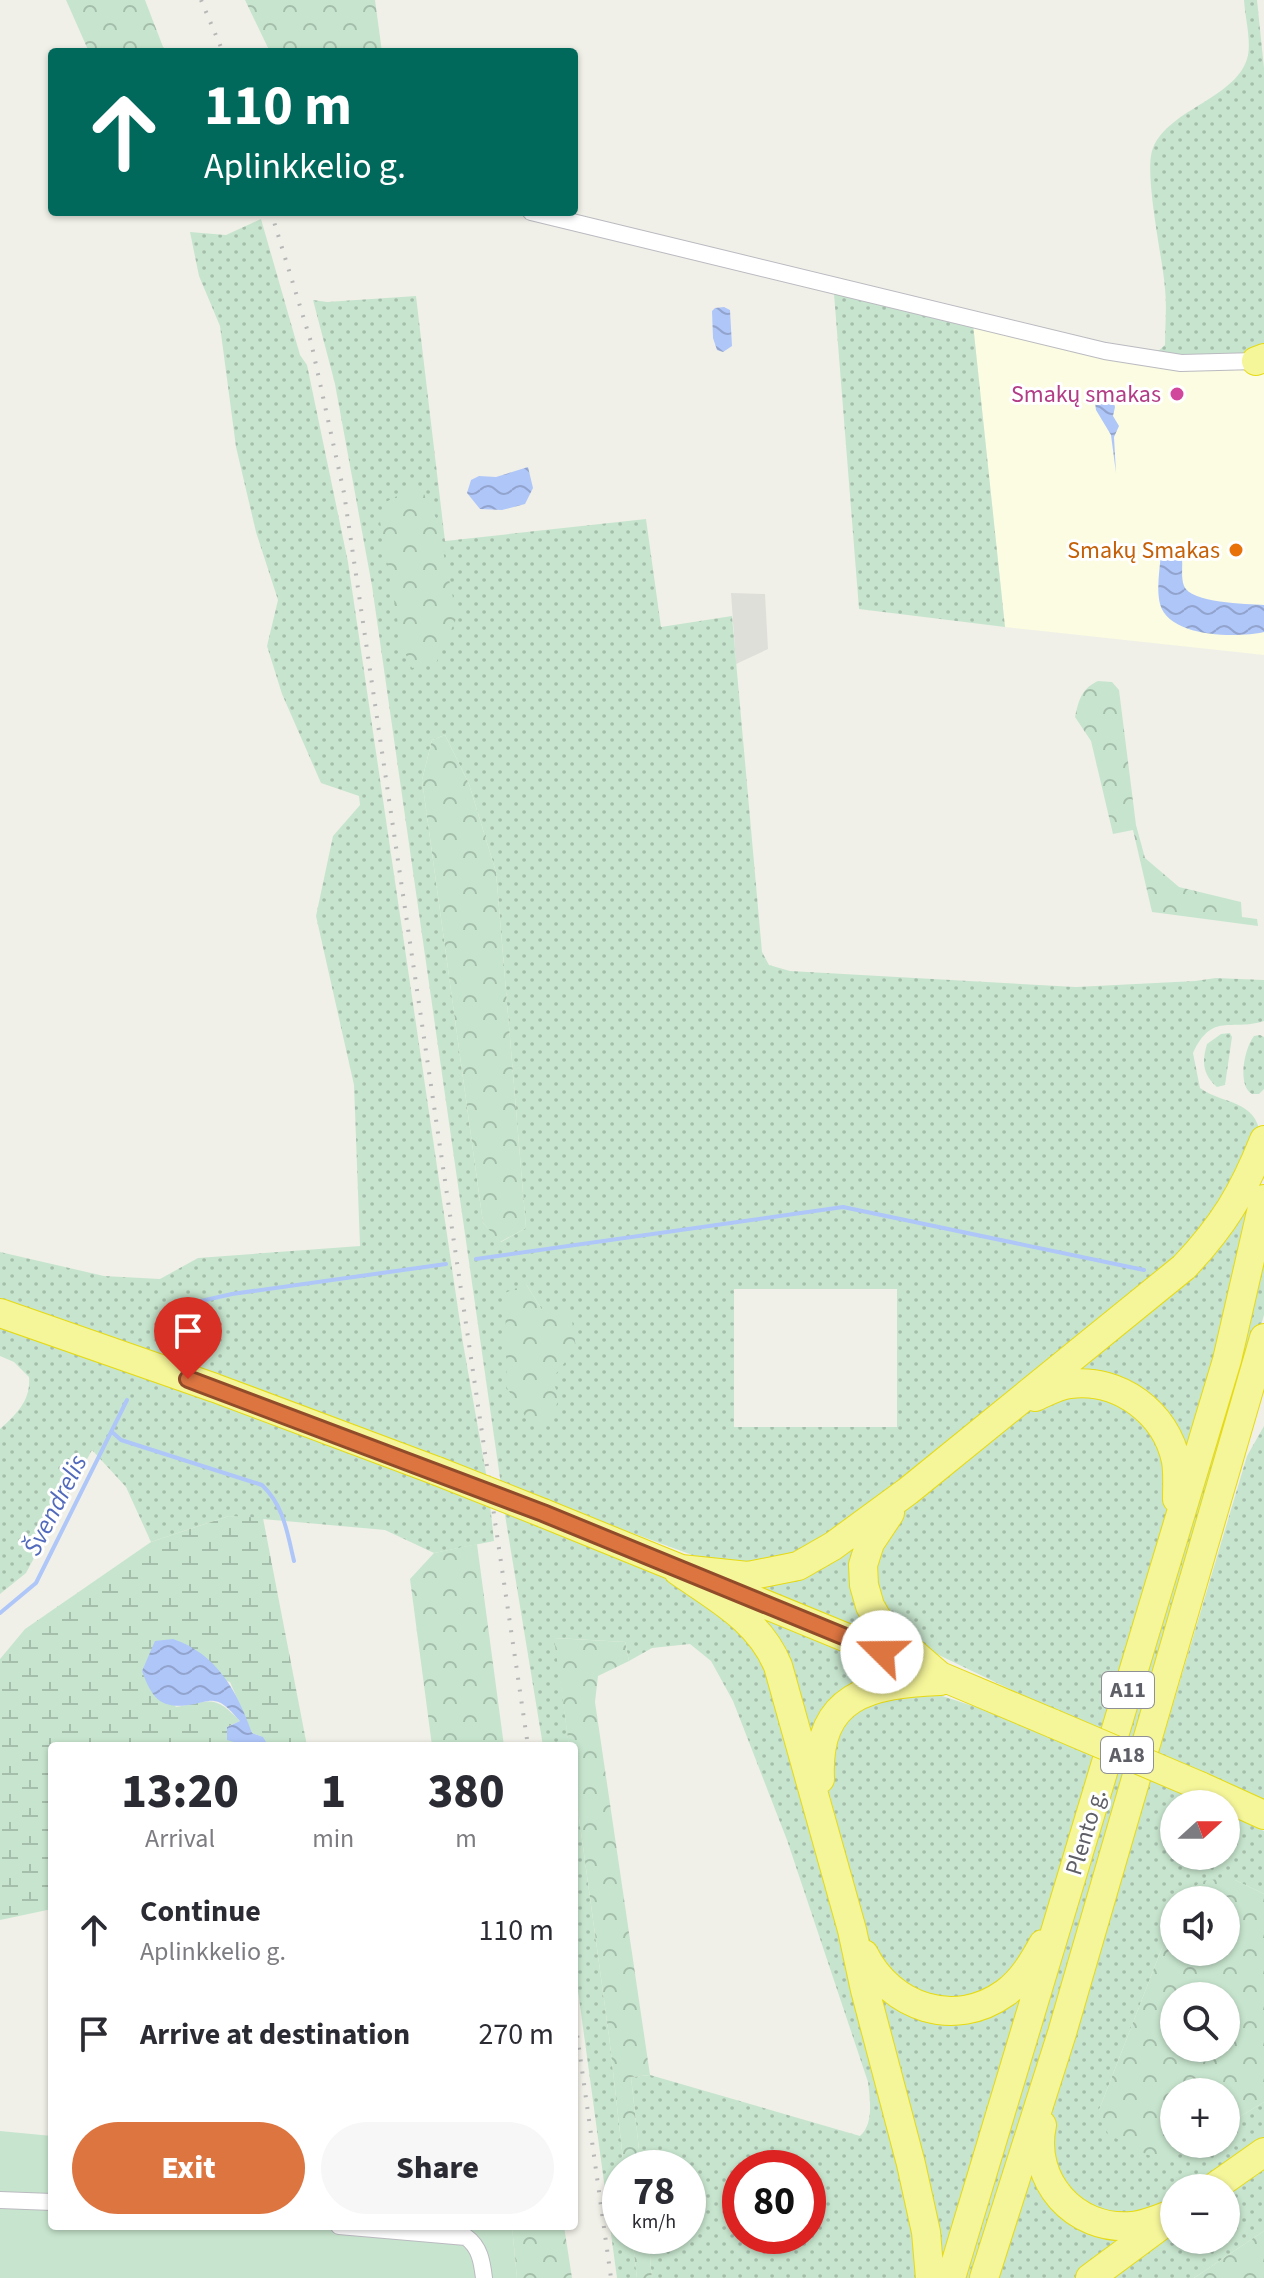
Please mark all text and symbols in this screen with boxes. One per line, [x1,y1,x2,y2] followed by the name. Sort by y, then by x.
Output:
[204,67,352,146] text: 110 m
[72,80,176,184] icon: ahead
[204,141,406,192] text: Aplinkkelio g.
[1011,377,1161,412] place label: Smakų smakas
[1168,385,1186,403] marker: Smakų smakas
[1067,533,1220,568] place label: Smakų Smakas
[1227,541,1245,559] marker: Smakų Smakas
[154,1297,222,1379] pin
[166,1309,210,1353] icon: arrive
[14,1448,96,1562] water label: Švendrelis
[840,1610,924,1694] position arrow
[1102,1672,1154,1708] road number: A11
[1101,1737,1153,1773] road number: A18
[121,1758,239,1826] text: 13:20
[320,1758,346,1826] text: 1
[428,1758,505,1826] text: 380
[1056,1785,1116,1879] street label: Plento g.
[1160,1790,1240,1870] north arrow
[1160,1790,1240,2254] map controls
[145,1820,215,1857] text: Arrival
[312,1820,354,1857] text: min
[455,1820,477,1857] text: m
[1160,1886,1240,1966] button: sound
[140,1890,261,1933] text: Continue
[72,1908,116,1952] icon: ahead
[478,1909,554,1952] text: 110 m
[140,1933,286,1970] text: Aplinkkelio g.
[1160,1982,1240,2062] button: search
[72,2012,116,2056] icon: arrive
[140,2013,410,2056] text: Arrive at destination
[478,2013,554,2056] text: 270 m
[1160,2078,1240,2158] button: +
[72,2122,305,2214] button: Exit
[321,2122,554,2214] button: Share
[722,2150,826,2254] speed limit sign: 80
[633,2163,675,2220] text: 78
[1160,2174,1240,2254] button: −
[632,2208,676,2236] text: km/h

